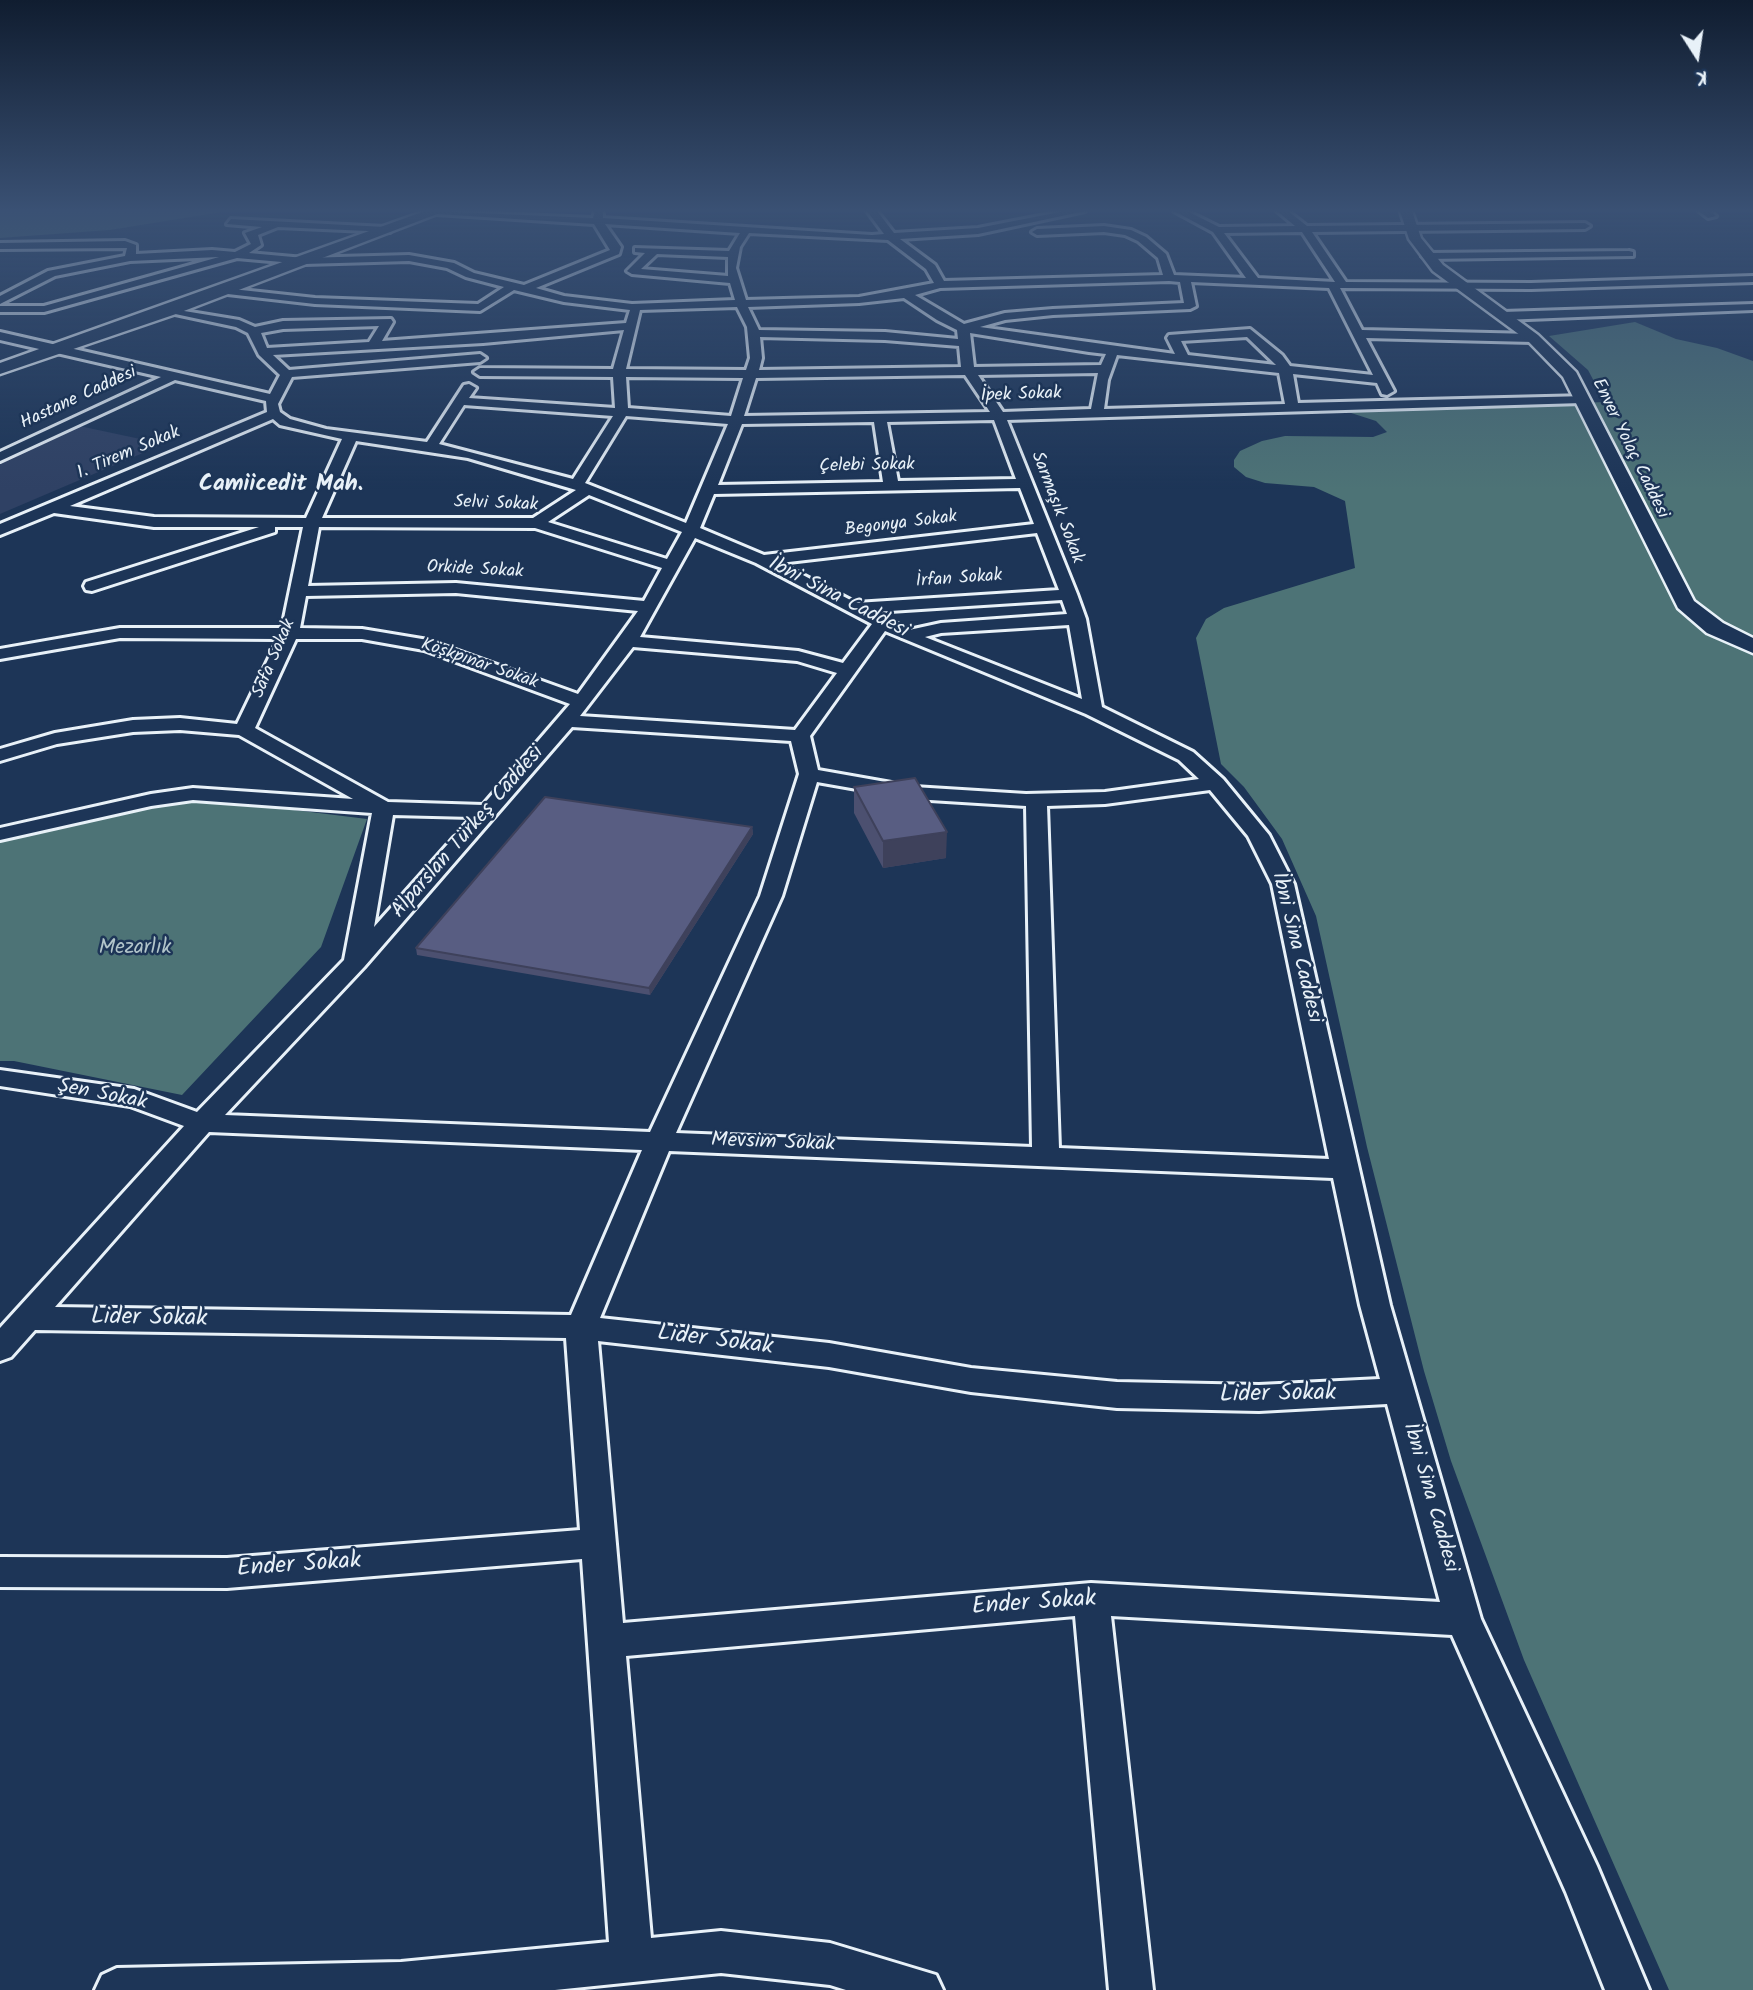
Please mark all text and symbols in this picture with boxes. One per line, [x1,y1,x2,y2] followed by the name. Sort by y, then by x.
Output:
[1662,21,1732,91] north arrow
[1693,61,1710,92] text: K
[17,363,141,435] street label: Hastane Caddesi
[1586,376,1672,522] street label: Enver Yolaç Caddesi
[980,384,1062,408] street label: İpek Sokak
[74,423,184,485] street label: 1. Tirem Sokak
[1025,449,1087,567] street label: Sarmaşık Sokak
[819,455,915,479] street label: Çelebi Sokak
[199,472,363,500] district label: Camiicedit Mah.
[454,493,538,517] street label: Selvi Sokak
[844,507,958,543] street label: Begonya Sokak
[763,553,913,645] street label: İbni Sina Caddesi
[426,558,524,584] street label: Orkide Sokak
[915,566,1003,594] street label: İrfan Sokak
[249,616,301,702] street label: Safa Sokak
[418,635,540,695] street label: Köşkpınar Sokak
[387,742,551,924] street label: Alparslan Türkeş Caddesi
[1264,870,1326,1026] street label: İbni Sina Caddesi
[99,936,171,962] park label: Mezarlık
[55,1075,149,1117] street label: Şen Sokak
[711,1129,835,1159] street label: Mevsim Sokak
[90,1305,208,1335] street label: Lider Sokak
[655,1321,775,1363] street label: Lider Sokak
[1219,1381,1337,1411] street label: Lider Sokak
[1396,1420,1462,1576] street label: İbni Sina Caddesi
[236,1548,362,1586] street label: Ender Sokak
[971,1586,1097,1624] street label: Ender Sokak

